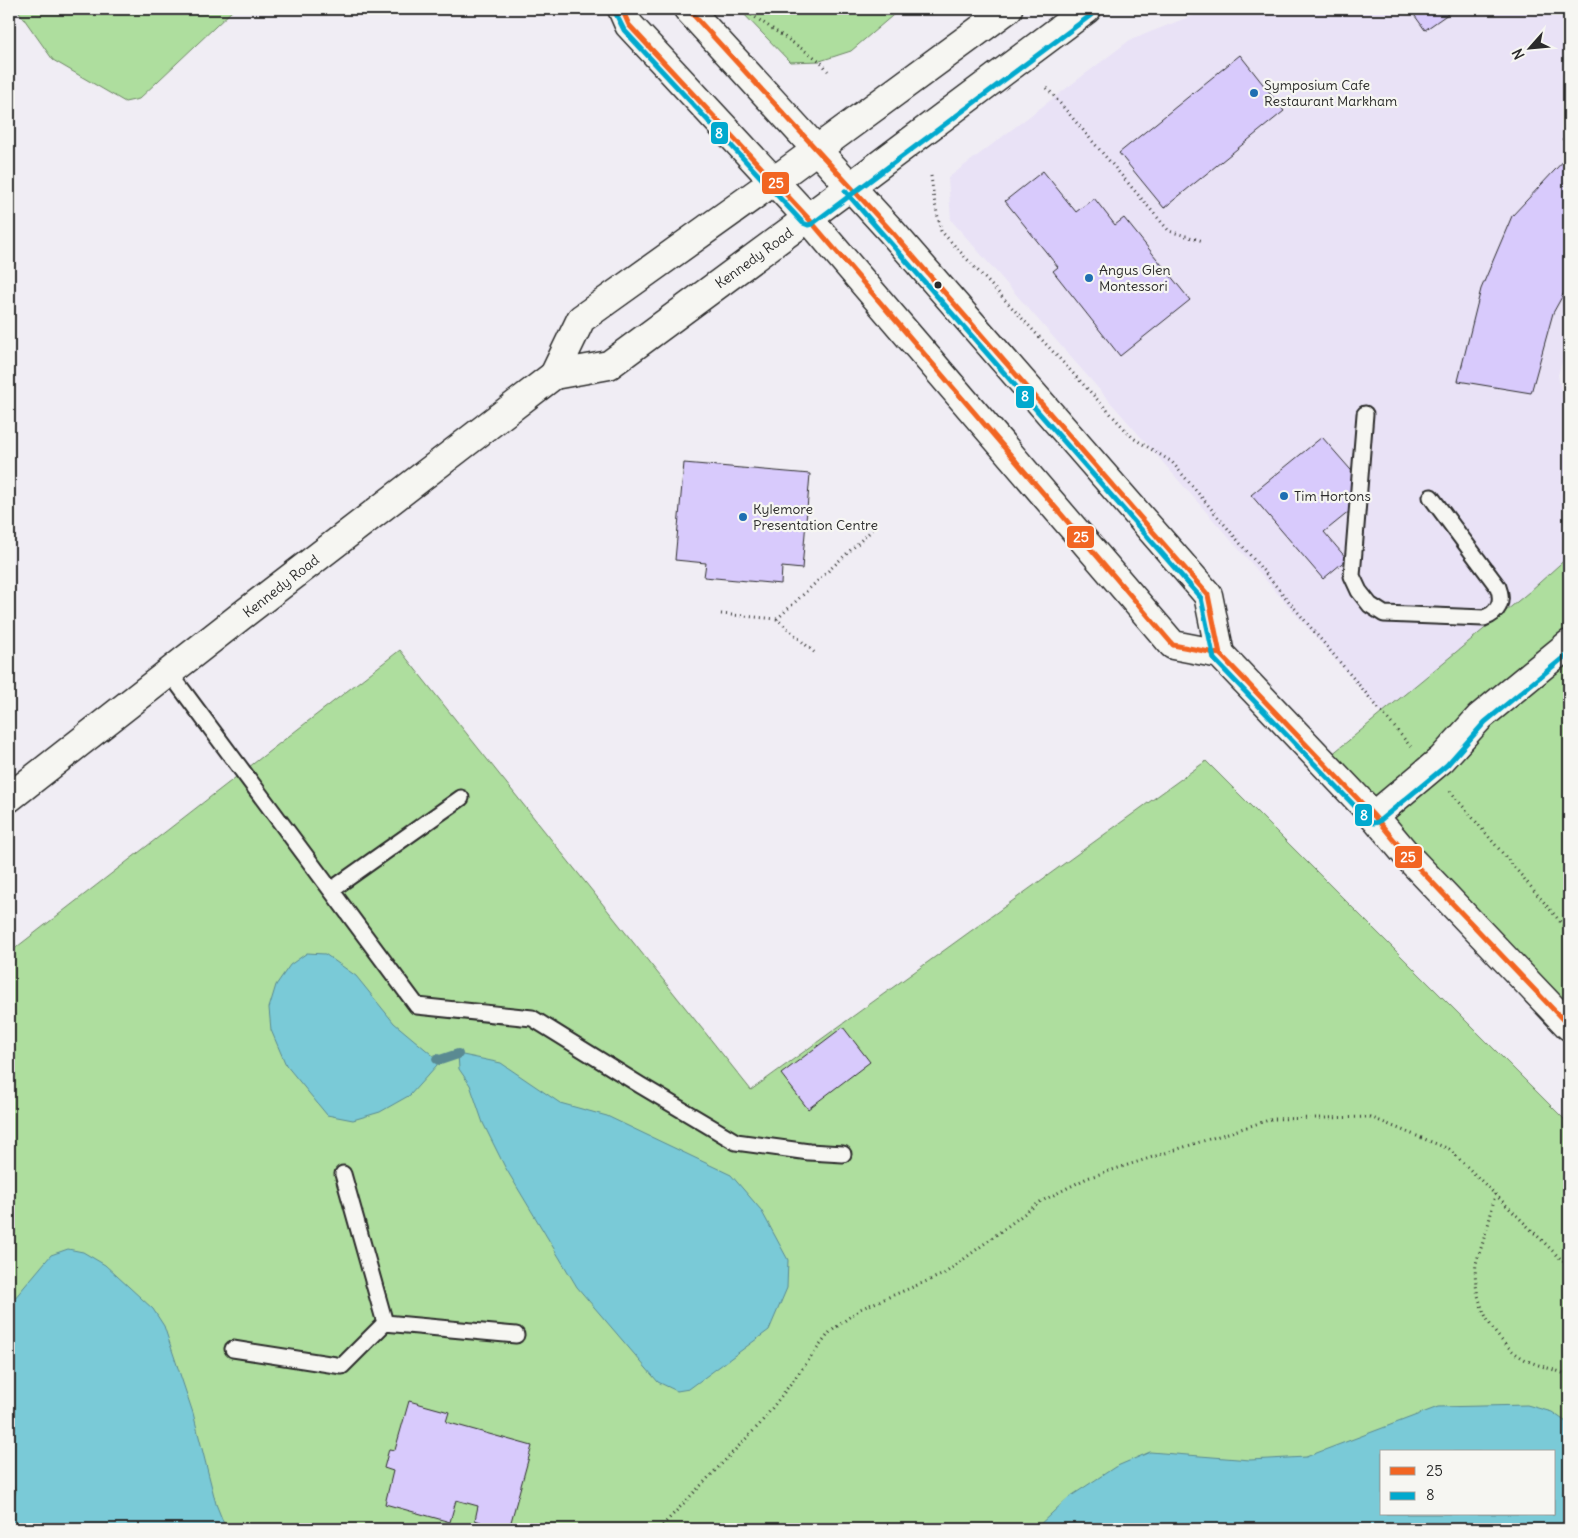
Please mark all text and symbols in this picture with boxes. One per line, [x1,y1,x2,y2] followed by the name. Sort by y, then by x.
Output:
[1506,22,1556,72] north arrow
[1508,46,1529,62] text: N
[1264,76,1397,110] place label: Symposium Cafe Restaurant Markham
[1248,87,1260,99] marker: Symposium Cafe Restaurant Markham
[710,121,729,145] line badge: 8
[715,124,723,142] text: 8
[761,171,790,195] line badge: 25
[768,174,784,192] text: 25
[712,224,796,292] street label: Kennedy Road
[1099,261,1171,295] place label: Angus Glen Montessori
[1083,272,1095,284] marker: Angus Glen Montessori
[933,280,943,290] unlabelled marker
[1015,385,1035,409] line badge: 8
[1021,387,1029,405] text: 8
[1294,487,1371,505] place label: Tim Hortons
[1278,490,1290,502] marker: Tim Hortons
[753,500,878,534] place label: Kylemore Presentation Centre
[737,511,749,523] marker: Kylemore Presentation Centre
[1066,525,1095,549] line badge: 25
[1073,528,1089,546] text: 25
[239,551,323,621] street label: Kennedy Road
[1354,803,1373,827] line badge: 8
[1360,806,1368,824] text: 8
[1394,845,1423,869] line badge: 25
[1400,848,1416,866] text: 25
[1380,1450,1556,1516] legend
[1426,1461,1443,1480] text: 25
[1426,1485,1435,1504] text: 8

